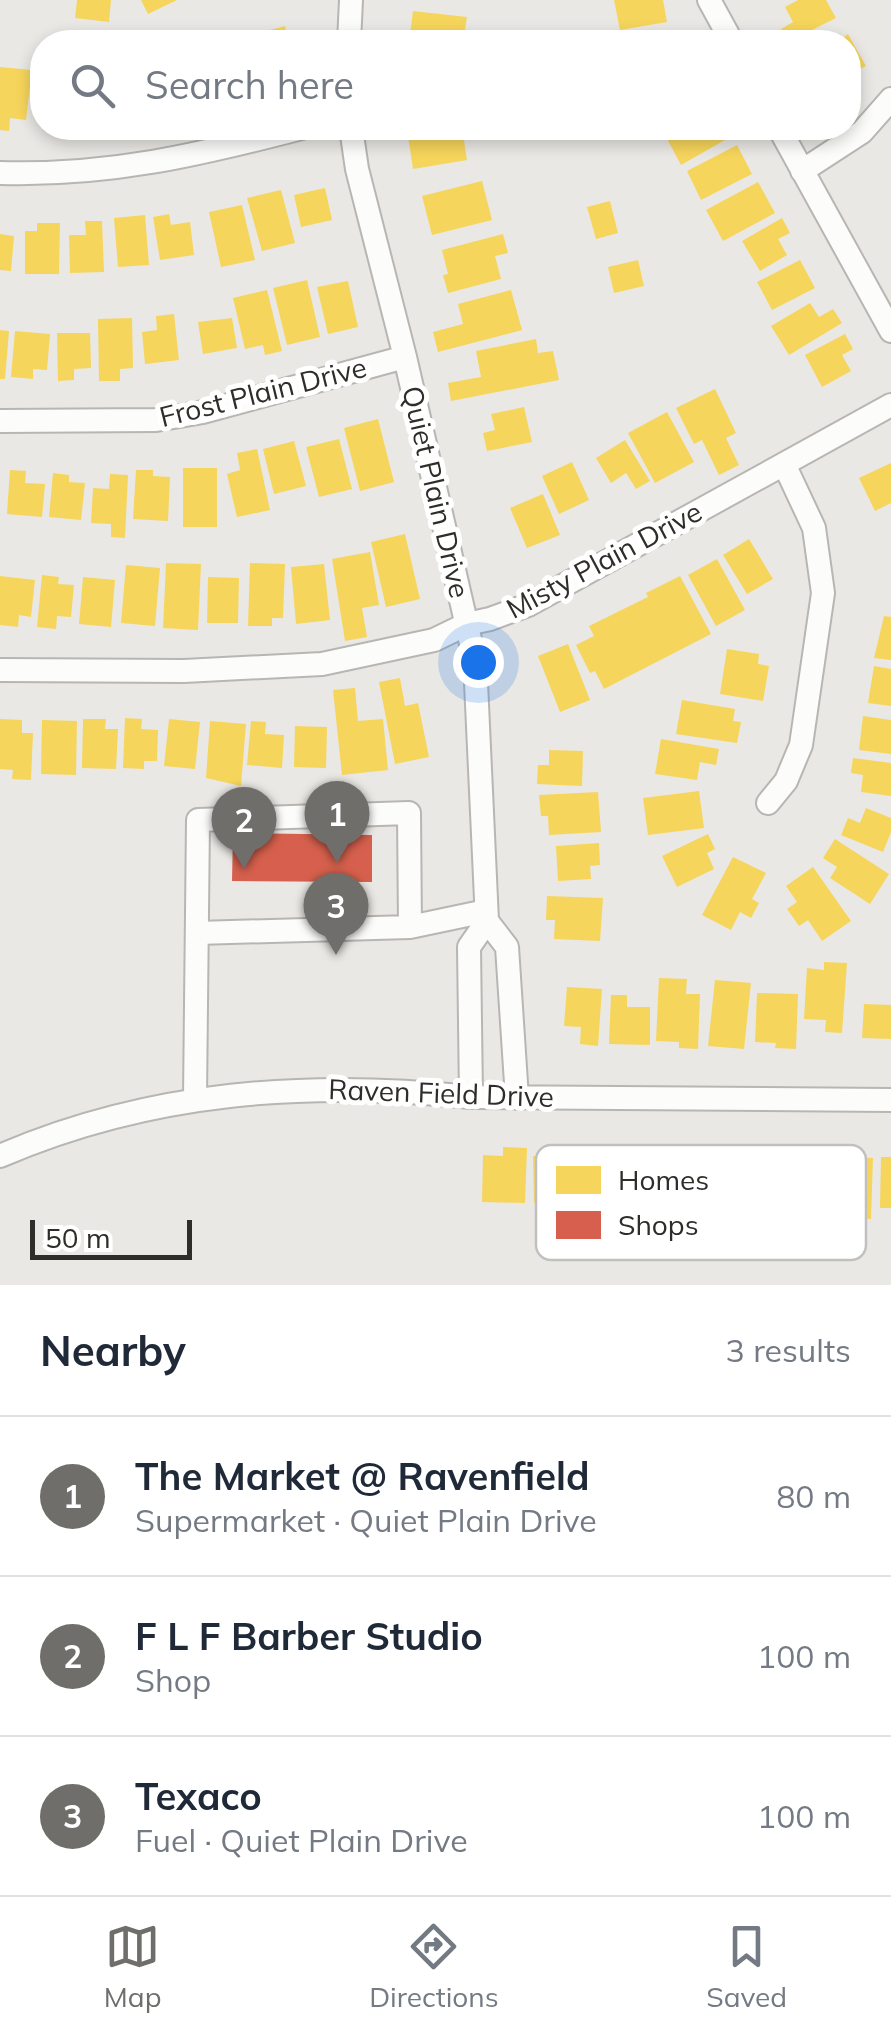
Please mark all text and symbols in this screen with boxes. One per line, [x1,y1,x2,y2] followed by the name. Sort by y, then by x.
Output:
[30,30,861,140] search box
[65,58,120,113] icon: search
[145,61,354,109] text: Search here
[156,349,370,434] street label: Frost Plain Drive
[395,382,478,601] street label: Quiet Plain Drive
[500,493,707,626] street label: Misty Plain Drive
[453,637,504,688] your location
[304,780,370,863] pin: 1
[212,786,276,869] pin: 2
[304,872,368,955] pin: 3
[328,1071,554,1114] street label: Raven Field Drive
[536,1145,866,1260] legend
[618,1162,709,1197] text: Homes
[618,1207,699,1242] text: Shops
[30,1215,192,1260] scale bar
[45,1220,111,1255] text: 50 m
[40,1324,186,1377] text: Nearby
[726,1330,851,1370] text: 3 results
[135,1452,589,1500] text: The Market @ Ravenfield
[63,1476,82,1516] text: 1
[776,1476,851,1516] text: 80 m
[135,1500,597,1540] text: Supermarket · Quiet Plain Drive
[135,1612,483,1660] text: F L F Barber Studio
[63,1636,82,1676] text: 2
[757,1636,851,1676] text: 100 m
[135,1660,211,1700] text: Shop
[135,1772,262,1820] text: Texaco
[63,1796,82,1836] text: 3
[757,1796,851,1836] text: 100 m
[135,1820,468,1860] text: Fuel · Quiet Plain Drive
[104,1919,161,2014] tab: Map
[369,1919,499,2014] tab: Directions
[706,1919,787,2014] tab: Saved

